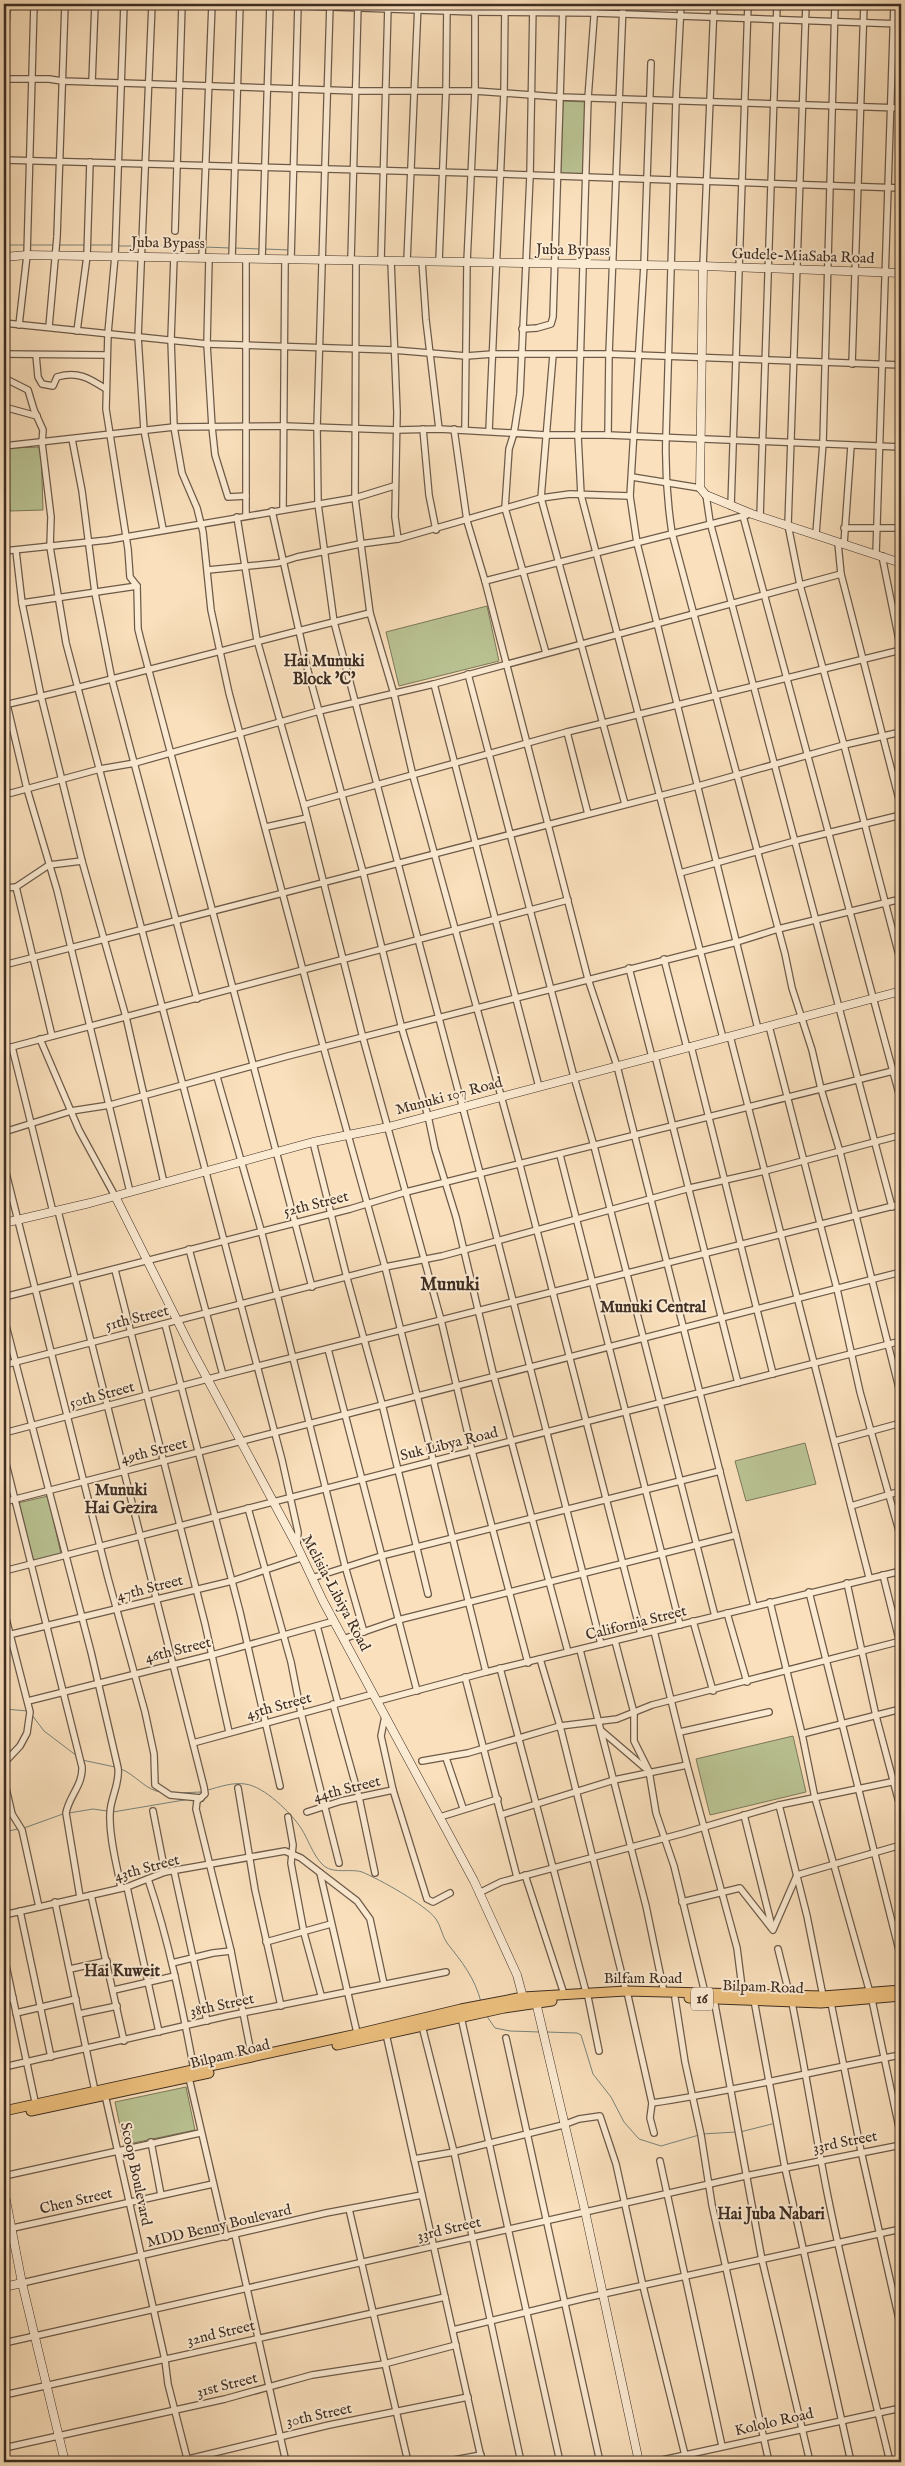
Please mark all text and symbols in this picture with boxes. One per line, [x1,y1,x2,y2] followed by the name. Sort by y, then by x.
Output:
[129,233,205,253] street label: Juba Bypass
[534,240,610,260] street label: Juba Bypass
[731,244,876,268] street label: Gudele-MiaSaba Road
[283,652,365,690] district label: Hai Munuki Block 'C'
[394,1072,505,1119] street label: Munuki 107 Road
[282,1187,350,1221] street label: 52th Street
[420,1274,480,1297] district label: Munuki
[600,1298,707,1318] district label: Munuki Central
[103,1301,171,1335] street label: 51th Street
[67,1377,137,1413] street label: 50th Street
[398,1422,501,1465] street label: Suk Libya Road
[119,1434,189,1468] street label: 49th Street
[85,1481,159,1519] district label: Munuki Hai Gezira
[297,1532,375,1655] street label: Melisia-Libiya Road
[115,1571,185,1605] street label: 47th Street
[584,1601,688,1645] street label: California Street
[143,1633,213,1667] street label: 46th Street
[244,1688,314,1724] street label: 45th Street
[312,1772,382,1806] street label: 44th Street
[112,1850,182,1886] street label: 43th Street
[84,1962,160,1982] district label: Hai Kuweit
[604,1969,683,1988] street label: Bilfam Road
[722,1976,805,1998] street label: Bilpam Road
[691,1988,713,2010] road number: 16
[188,1989,256,2021] street label: 38th Street
[188,2035,273,2073] street label: Bilpam Road
[116,2121,156,2228] street label: Scoop Boulevard
[811,2126,879,2158] street label: 33rd Street
[38,2183,114,2219] street label: Chen Street
[145,2200,294,2252] street label: MDD Benny Boulevard
[717,2205,826,2225] district label: Hai Juba Nabari
[415,2212,483,2246] street label: 33rd Street
[185,2316,257,2350] street label: 32nd Street
[195,2368,259,2402] street label: 31st Street
[284,2399,354,2431] street label: 30th Street
[733,2404,816,2440] street label: Kololo Road

